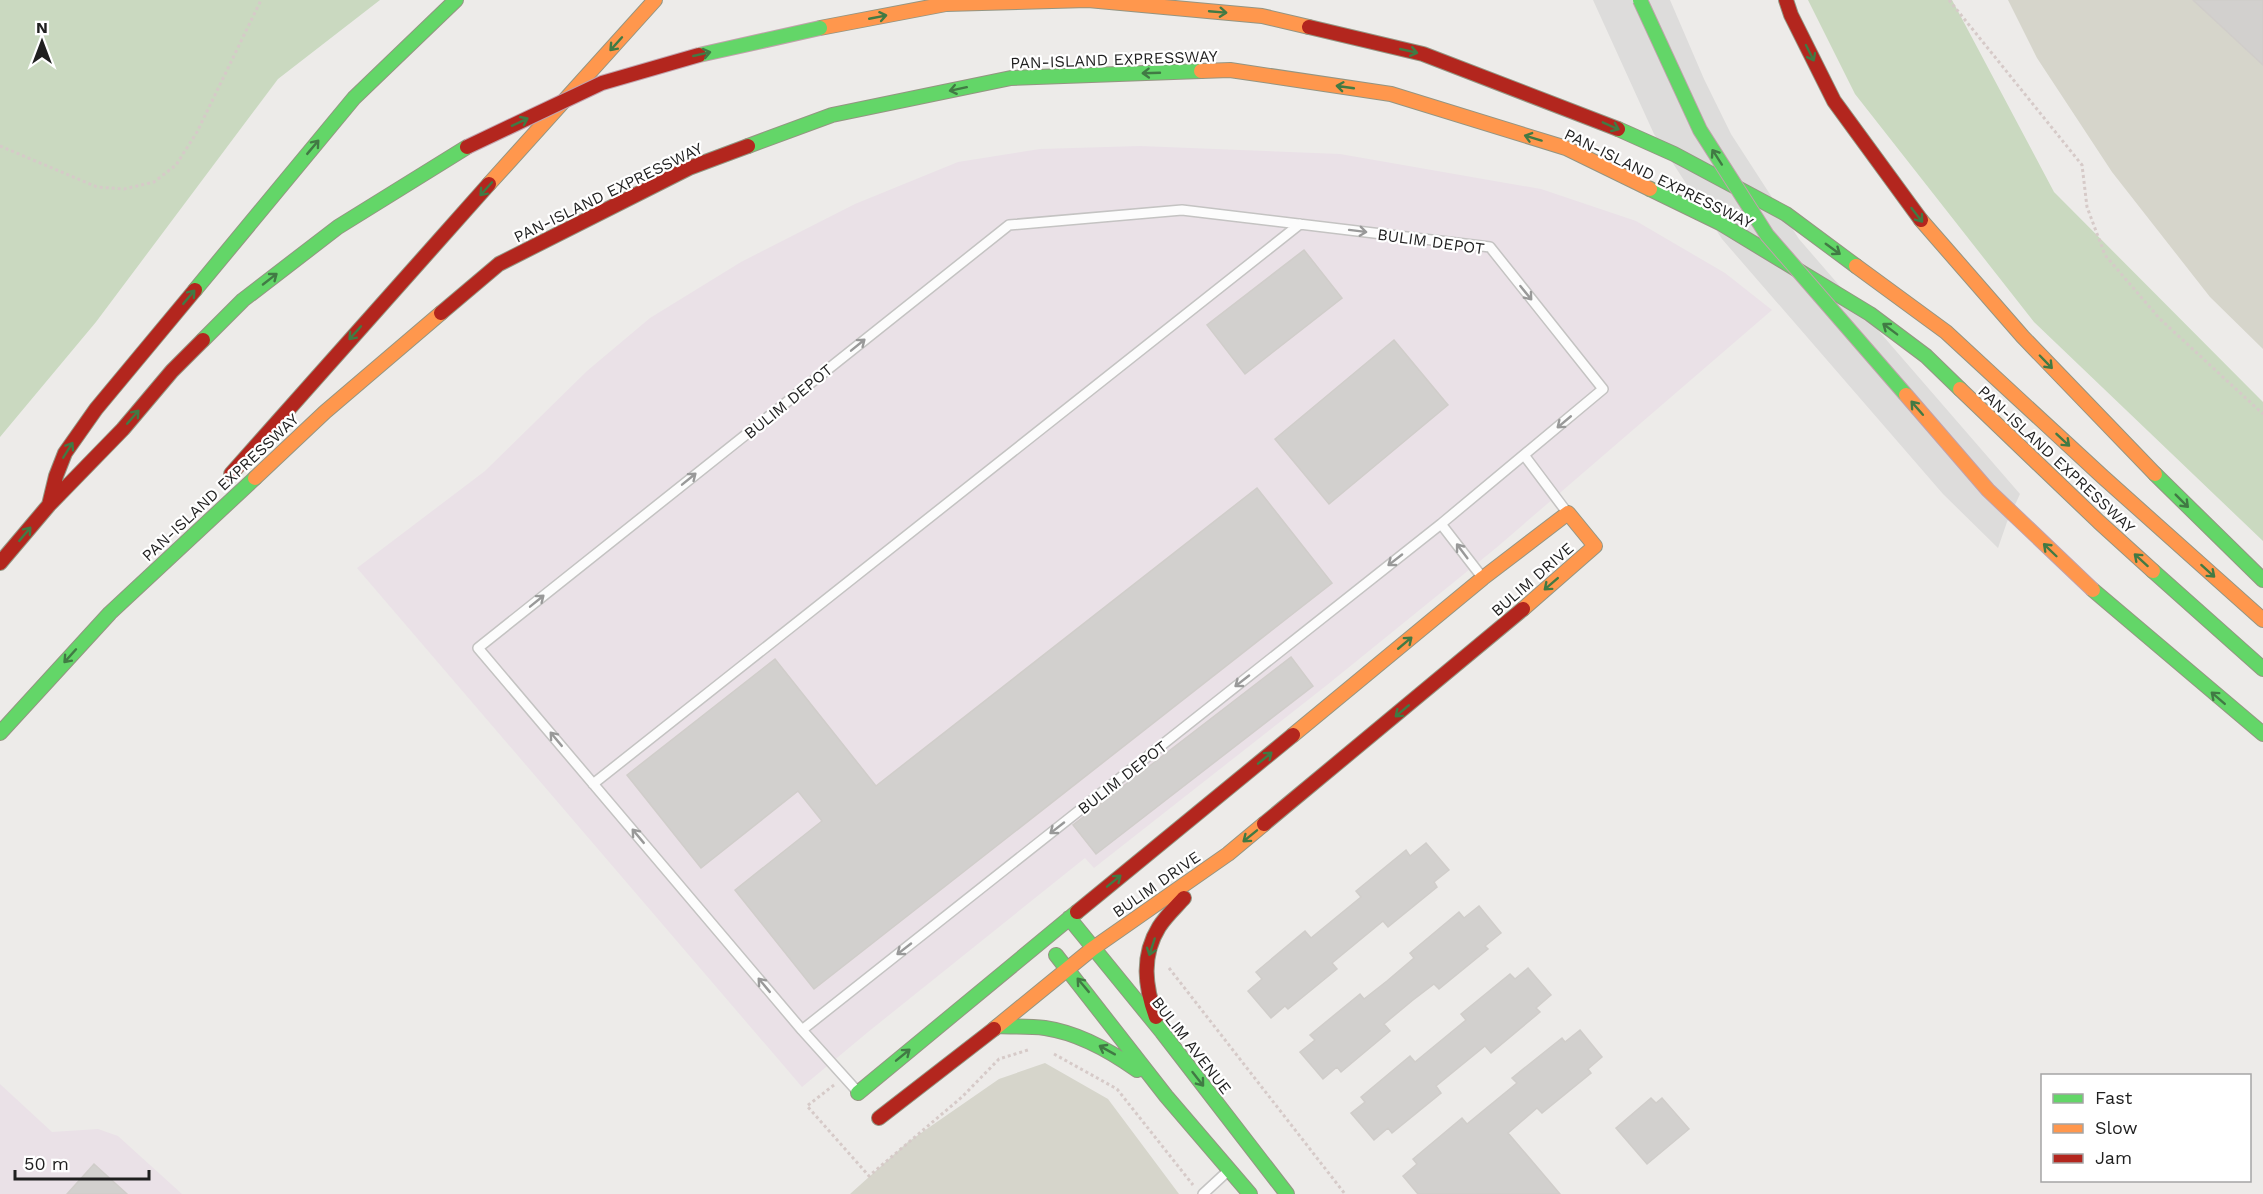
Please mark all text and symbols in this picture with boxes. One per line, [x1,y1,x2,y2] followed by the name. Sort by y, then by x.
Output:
[1208,7,1228,18] one-way arrow
[868,11,887,22] one-way arrow
[12,12,72,72] north arrow
[36,18,48,37] text: N
[609,36,623,51] one-way arrow
[1804,44,1816,61] one-way arrow
[1399,45,1418,57] one-way arrow
[1010,46,1218,73] street label: PAN-ISLAND EXPRESSWAY
[692,48,711,60] one-way arrow
[1142,67,1162,79] one-way arrow
[1336,82,1355,93] one-way arrow
[948,84,968,95] one-way arrow
[511,116,529,127] one-way arrow
[1602,120,1620,132] one-way arrow
[1561,124,1756,232] street label: PAN-ISLAND EXPRESSWAY
[1524,132,1543,143] one-way arrow
[511,138,706,246] street label: PAN-ISLAND EXPRESSWAY
[306,140,320,155] one-way arrow
[1711,149,1723,166] one-way arrow
[479,181,493,196] one-way arrow
[1911,207,1924,223] one-way arrow
[1376,225,1486,258] street label: BULIM DEPOT
[1348,226,1368,237] one-way arrow
[1824,243,1840,255] one-way arrow
[262,273,278,285] one-way arrow
[1520,285,1533,301] one-way arrow
[182,290,196,305] one-way arrow
[1882,322,1898,335] one-way arrow
[348,325,362,340] one-way arrow
[850,338,866,351] one-way arrow
[2039,354,2053,369] one-way arrow
[740,360,837,443] street label: BULIM DEPOT
[1974,382,2139,537] street label: PAN-ISLAND EXPRESSWAY
[1910,401,1924,416] one-way arrow
[126,410,140,425] one-way arrow
[138,410,303,565] street label: PAN-ISLAND EXPRESSWAY
[1557,415,1572,429] one-way arrow
[2056,433,2071,448] one-way arrow
[63,442,75,459] one-way arrow
[681,473,697,486] one-way arrow
[2175,494,2190,508] one-way arrow
[18,526,31,542] one-way arrow
[1487,539,1577,620] street label: BULIM DRIVE
[2043,542,2058,557] one-way arrow
[1456,543,1469,559] one-way arrow
[1388,553,1404,566] one-way arrow
[2134,553,2149,567] one-way arrow
[2200,564,2215,578] one-way arrow
[1543,578,1559,591] one-way arrow
[528,594,544,607] one-way arrow
[1397,636,1413,649] one-way arrow
[63,648,77,663] one-way arrow
[1235,675,1251,688] one-way arrow
[2210,691,2226,704] one-way arrow
[1395,704,1410,718] one-way arrow
[549,731,562,747] one-way arrow
[1074,736,1171,818] street label: BULIM DEPOT
[1257,751,1273,764] one-way arrow
[1049,822,1065,835] one-way arrow
[631,829,645,844] one-way arrow
[1242,830,1258,843] one-way arrow
[1109,847,1204,922] street label: BULIM DRIVE
[1106,874,1121,888] one-way arrow
[1146,937,1157,956] one-way arrow
[896,943,912,956] one-way arrow
[757,978,771,993] one-way arrow
[1076,978,1089,994] one-way arrow
[1148,993,1235,1098] street label: BULIM AVENUE
[1099,1044,1116,1056] one-way arrow
[895,1048,910,1062] one-way arrow
[1192,1070,1205,1086] one-way arrow
[2041,1074,2251,1182] legend
[2095,1087,2133,1108] text: Fast
[2095,1117,2138,1138] text: Slow
[15,1143,148,1181] scale bar
[2095,1147,2132,1168] text: Jam
[24,1153,69,1174] text: 50 m

